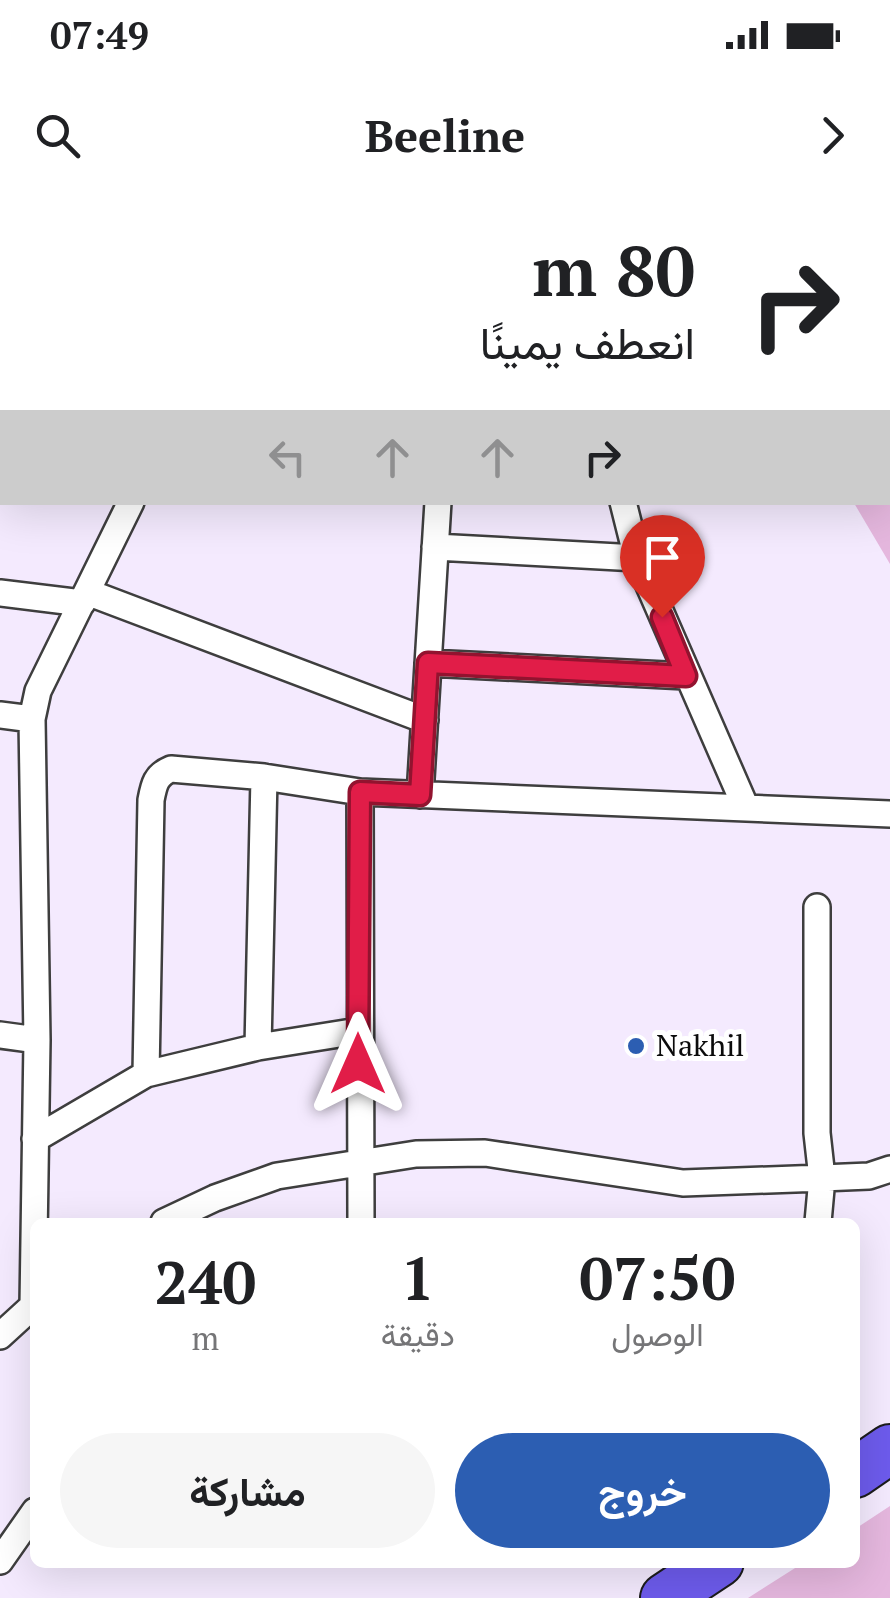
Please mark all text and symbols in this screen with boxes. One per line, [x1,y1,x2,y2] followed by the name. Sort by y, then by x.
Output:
[50,10,149,60] text: 07:49
[365,105,525,165] text: Beeline
[30,108,85,163] icon: search
[805,108,860,163] icon: forward
[532,223,695,316] text: 80 m
[730,240,860,370] icon: right
[480,312,695,372] text: انعطف يمينًا
[260,430,315,485] icon: left
[365,430,420,485] icon: ahead
[470,430,525,485] icon: ahead
[575,430,630,485] icon: right
[620,515,705,618] pin
[635,530,690,585] icon: arrive
[306,1012,410,1116] position arrow
[656,1025,744,1065] place label: Nakhil
[625,1035,647,1057] marker: Nakhil
[401,1238,435,1317] text: 1
[579,1238,736,1317] text: 07:50
[155,1242,256,1321] text: 240
[381,1313,455,1355] text: دقيقة
[611,1313,704,1355] text: الوصول
[192,1317,219,1359] text: m
[60,1433,435,1548] button: مشاركة
[455,1433,830,1548] button: خروج

